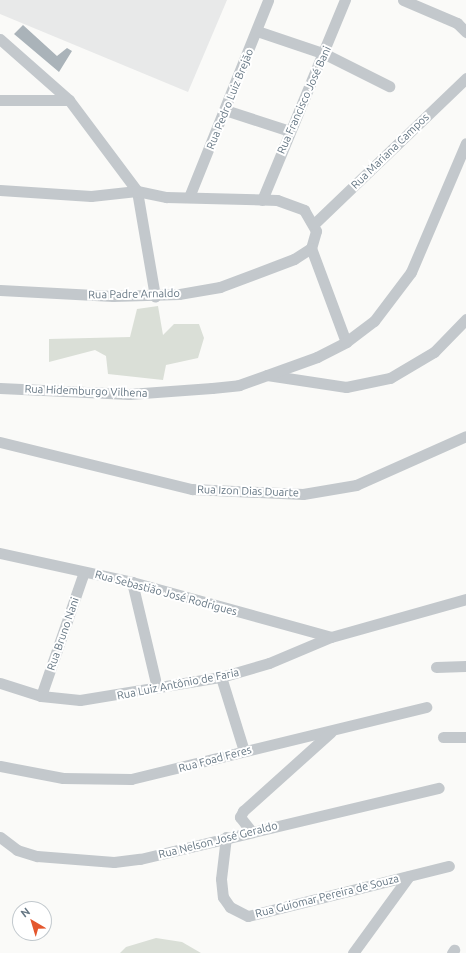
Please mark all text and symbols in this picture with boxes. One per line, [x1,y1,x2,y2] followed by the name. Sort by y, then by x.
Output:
[274,44,334,156] street label: Rua Francisco José Bani
[204,47,256,151] street label: Rua Pedro Luiz Brejão
[348,110,432,192] street label: Rua Mariana Campos
[88,287,180,301] street label: Rua Padre Arnaldo
[24,382,148,400] street label: Rua Hidemburgo Vilhena
[197,483,299,499] street label: Rua Izon Dias Duarte
[93,568,239,618] street label: Rua Sebastião José Rodrigues
[44,596,82,672] street label: Rua Bruno Nani
[116,666,240,702] street label: Rua Luiz Antônio de Faria
[177,743,253,775] street label: Rua Foad Feres
[157,819,279,861] street label: Rua Nelson José Geraldo
[254,872,400,920] street label: Rua Guiomar Pereira de Souza
[12,901,52,941] north arrow
[18,905,32,920] text: N

